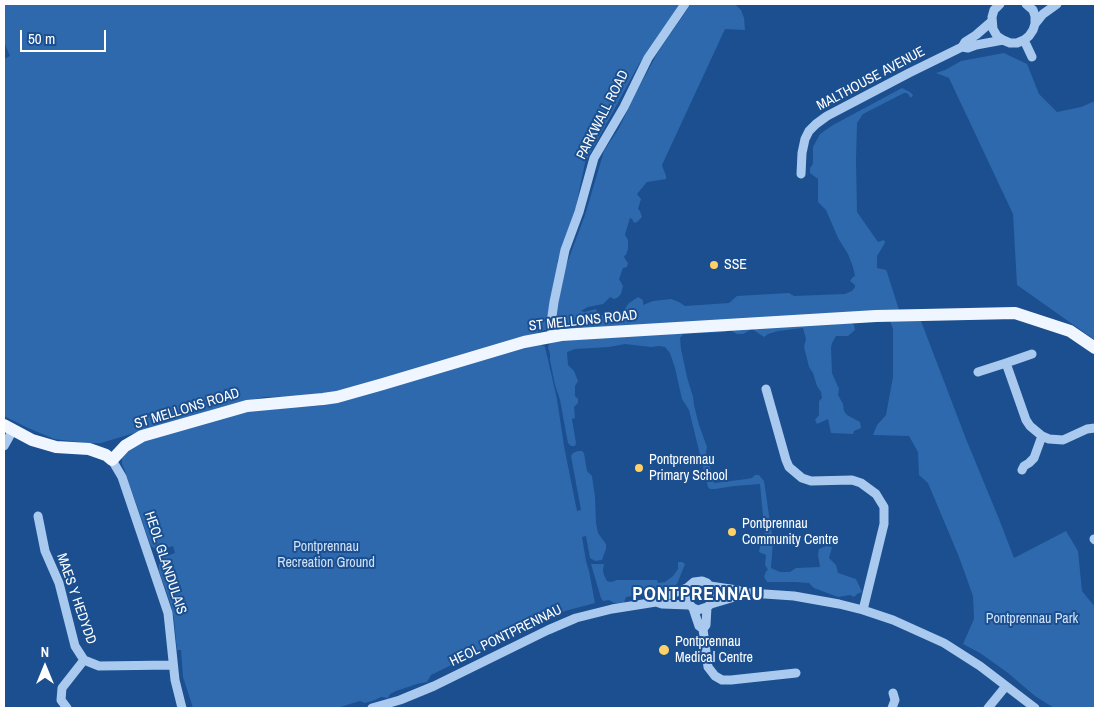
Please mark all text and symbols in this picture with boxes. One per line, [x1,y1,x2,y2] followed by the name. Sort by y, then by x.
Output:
[22,20,109,52] scale bar
[28,28,55,49] text: 50 m
[814,43,928,115] street label: MALTHOUSE AVENUE
[573,68,633,162] street label: PARKWALL ROAD
[724,257,747,273] place label: SSE
[708,259,720,271] marker: SSE
[528,307,638,335] street label: ST MELLONS ROAD
[132,385,242,433] street label: ST MELLONS ROAD
[649,452,727,484] place label: Pontprennau Primary School
[633,462,645,474] marker: Pontprennau Primary School
[140,509,190,617] street label: HEOL GLANDULAIS
[742,516,838,548] place label: Pontprennau Community Centre
[726,526,738,538] marker: Pontprennau Community Centre
[277,539,375,572] park label: Pontprennau Recreation Ground
[53,551,99,647] street label: MAES Y HEDYDD
[631,584,765,606] district label: PONTPRENNAU
[447,602,565,670] street label: HEOL PONTPRENNAU
[986,611,1078,627] park label: Pontprennau Park
[675,634,753,666] place label: Pontprennau Medical Centre
[20,642,70,692] north arrow
[41,643,49,661] text: N
[657,643,671,657] marker: Pontprennau Medical Centre

